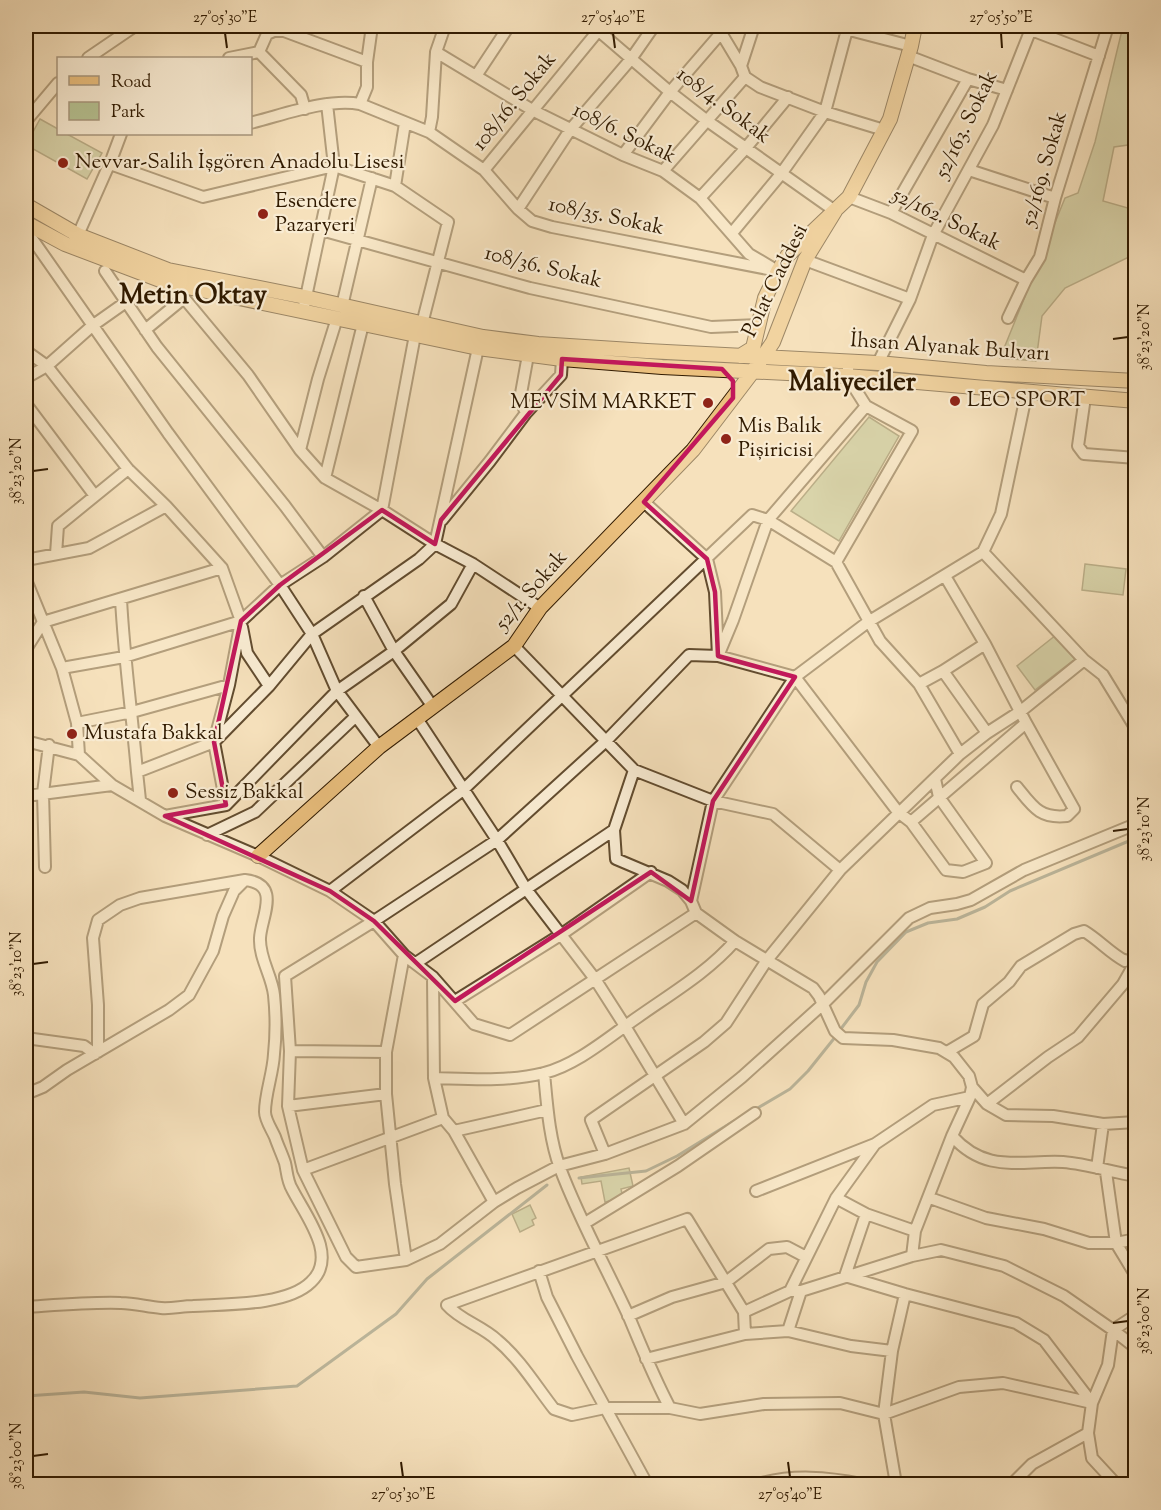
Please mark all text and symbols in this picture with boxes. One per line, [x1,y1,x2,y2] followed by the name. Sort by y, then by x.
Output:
[193,8,257,29] text: 27°05'30"E
[581,8,645,29] text: 27°05'40"E
[969,8,1033,29] text: 27°05'50"E
[466,46,564,158] street label: 108/16. Sokak
[57,57,252,135] legend
[669,60,777,152] street label: 108/4. Sokak
[928,66,1006,185] street label: 52/163. Sokak
[111,70,151,96] text: Road
[567,96,681,172] street label: 108/6. Sokak
[111,100,146,126] text: Park
[1014,107,1076,231] street label: 52/169. Sokak
[75,148,404,178] place label: Nevvar-Salih İşgören Anadolu Lisesi
[56,156,70,170] marker: Nevvar-Salih İşgören Anadolu Lisesi
[886,180,1006,260] street label: 52/162. Sokak
[275,187,357,241] place label: Esendere Pazaryeri
[545,190,667,244] street label: 108/35. Sokak
[256,207,270,221] marker: Esendere Pazaryeri
[736,219,816,343] street label: Polat Caddesi
[481,239,605,297] street label: 108/36. Sokak
[119,277,267,316] district label: Metin Oktay
[1135,303,1156,370] text: 38°23'20"N
[849,326,1051,370] street label: İhsan Alyanak Bulvarı
[788,364,917,403] district label: Maliyeciler
[967,386,1085,416] place label: LEO SPORT
[510,388,696,418] place label: MEVSİM MARKET
[948,394,962,408] marker: LEO SPORT
[701,396,715,410] marker: MEVSİM MARKET
[738,412,823,466] place label: Mis Balık Pişiricisi
[719,432,733,446] marker: Mis Balık Pişiricisi
[7,437,28,504] text: 38°23'20"N
[488,544,576,638] street label: 52/1. Sokak
[84,719,223,749] place label: Mustafa Bakkal
[65,727,79,741] marker: Mustafa Bakkal
[185,778,304,808] place label: Sessiz Bakkal
[166,786,180,800] marker: Sessiz Bakkal
[1135,796,1156,862] text: 38°23'10"N
[7,931,28,997] text: 38°23'10"N
[1135,1287,1156,1355] text: 38°23'00"N
[7,1422,28,1490] text: 38°23'00"N
[371,1485,435,1506] text: 27°05'30"E
[758,1485,822,1506] text: 27°05'40"E

